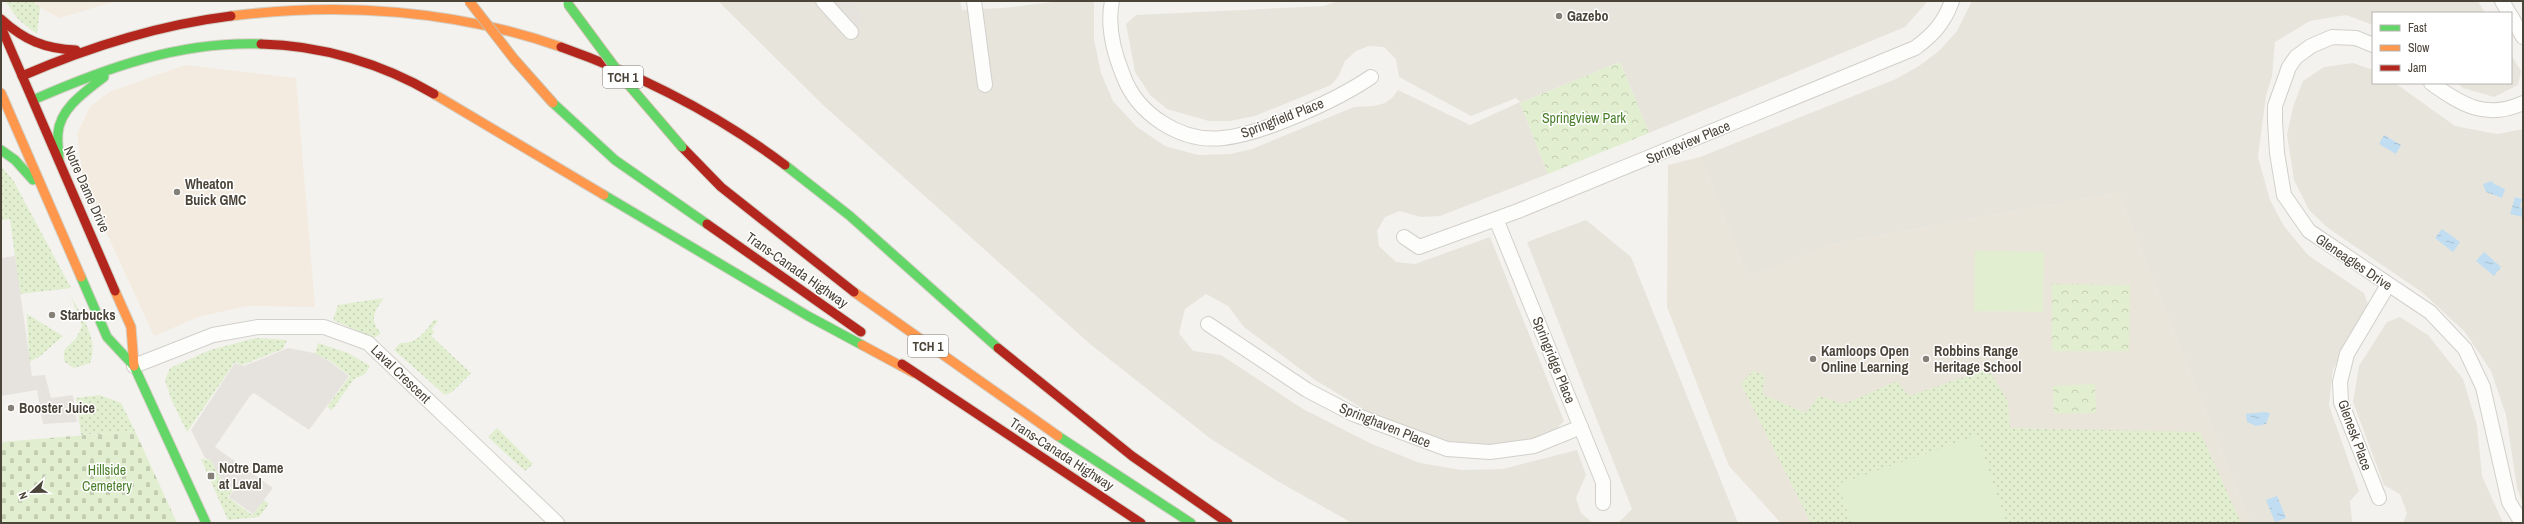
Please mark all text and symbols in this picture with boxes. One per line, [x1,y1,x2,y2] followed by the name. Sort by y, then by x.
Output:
[1567,7,1608,25] place label: Gazebo
[1554,11,1564,21] marker: Gazebo
[2372,12,2512,84] legend
[2408,20,2427,36] text: Fast
[2408,40,2430,56] text: Slow
[2408,60,2427,76] text: Jam
[603,66,643,88] road number: TCH 1
[1238,94,1326,142] street label: Springfield Place
[1542,109,1626,127] park label: Springview Park
[1643,116,1733,168] street label: Springview Place
[60,143,114,235] street label: Notre Dame Drive
[185,175,246,209] place label: Wheaton Buick GMC
[172,187,182,197] marker: Wheaton Buick GMC
[742,228,852,312] street label: Trans-Canada Highway
[2312,230,2396,294] street label: Gleneagles Drive
[60,306,116,324] place label: Starbucks
[47,310,57,320] marker: Starbucks
[1528,314,1580,406] street label: Springridge Place
[908,335,948,357] road number: TCH 1
[367,341,435,407] street label: Laval Crescent
[1821,342,1909,376] place label: Kamloops Open Online Learning
[1934,342,2021,376] place label: Robbins Range Heritage School
[1808,354,1818,364] marker: Kamloops Open Online Learning
[1921,354,1931,364] marker: Robbins Range Heritage School
[2334,397,2376,473] street label: Glenesk Place
[1337,398,1433,452] street label: Springhaven Place
[19,399,95,417] place label: Booster Juice
[6,403,16,413] marker: Booster Juice
[1006,414,1118,495] street label: Trans-Canada Highway
[219,459,283,493] place label: Notre Dame at Laval
[82,461,132,495] park label: Hillside Cemetery
[206,471,216,481] marker: Notre Dame at Laval
[12,472,52,512] north arrow
[15,490,30,501] text: N

